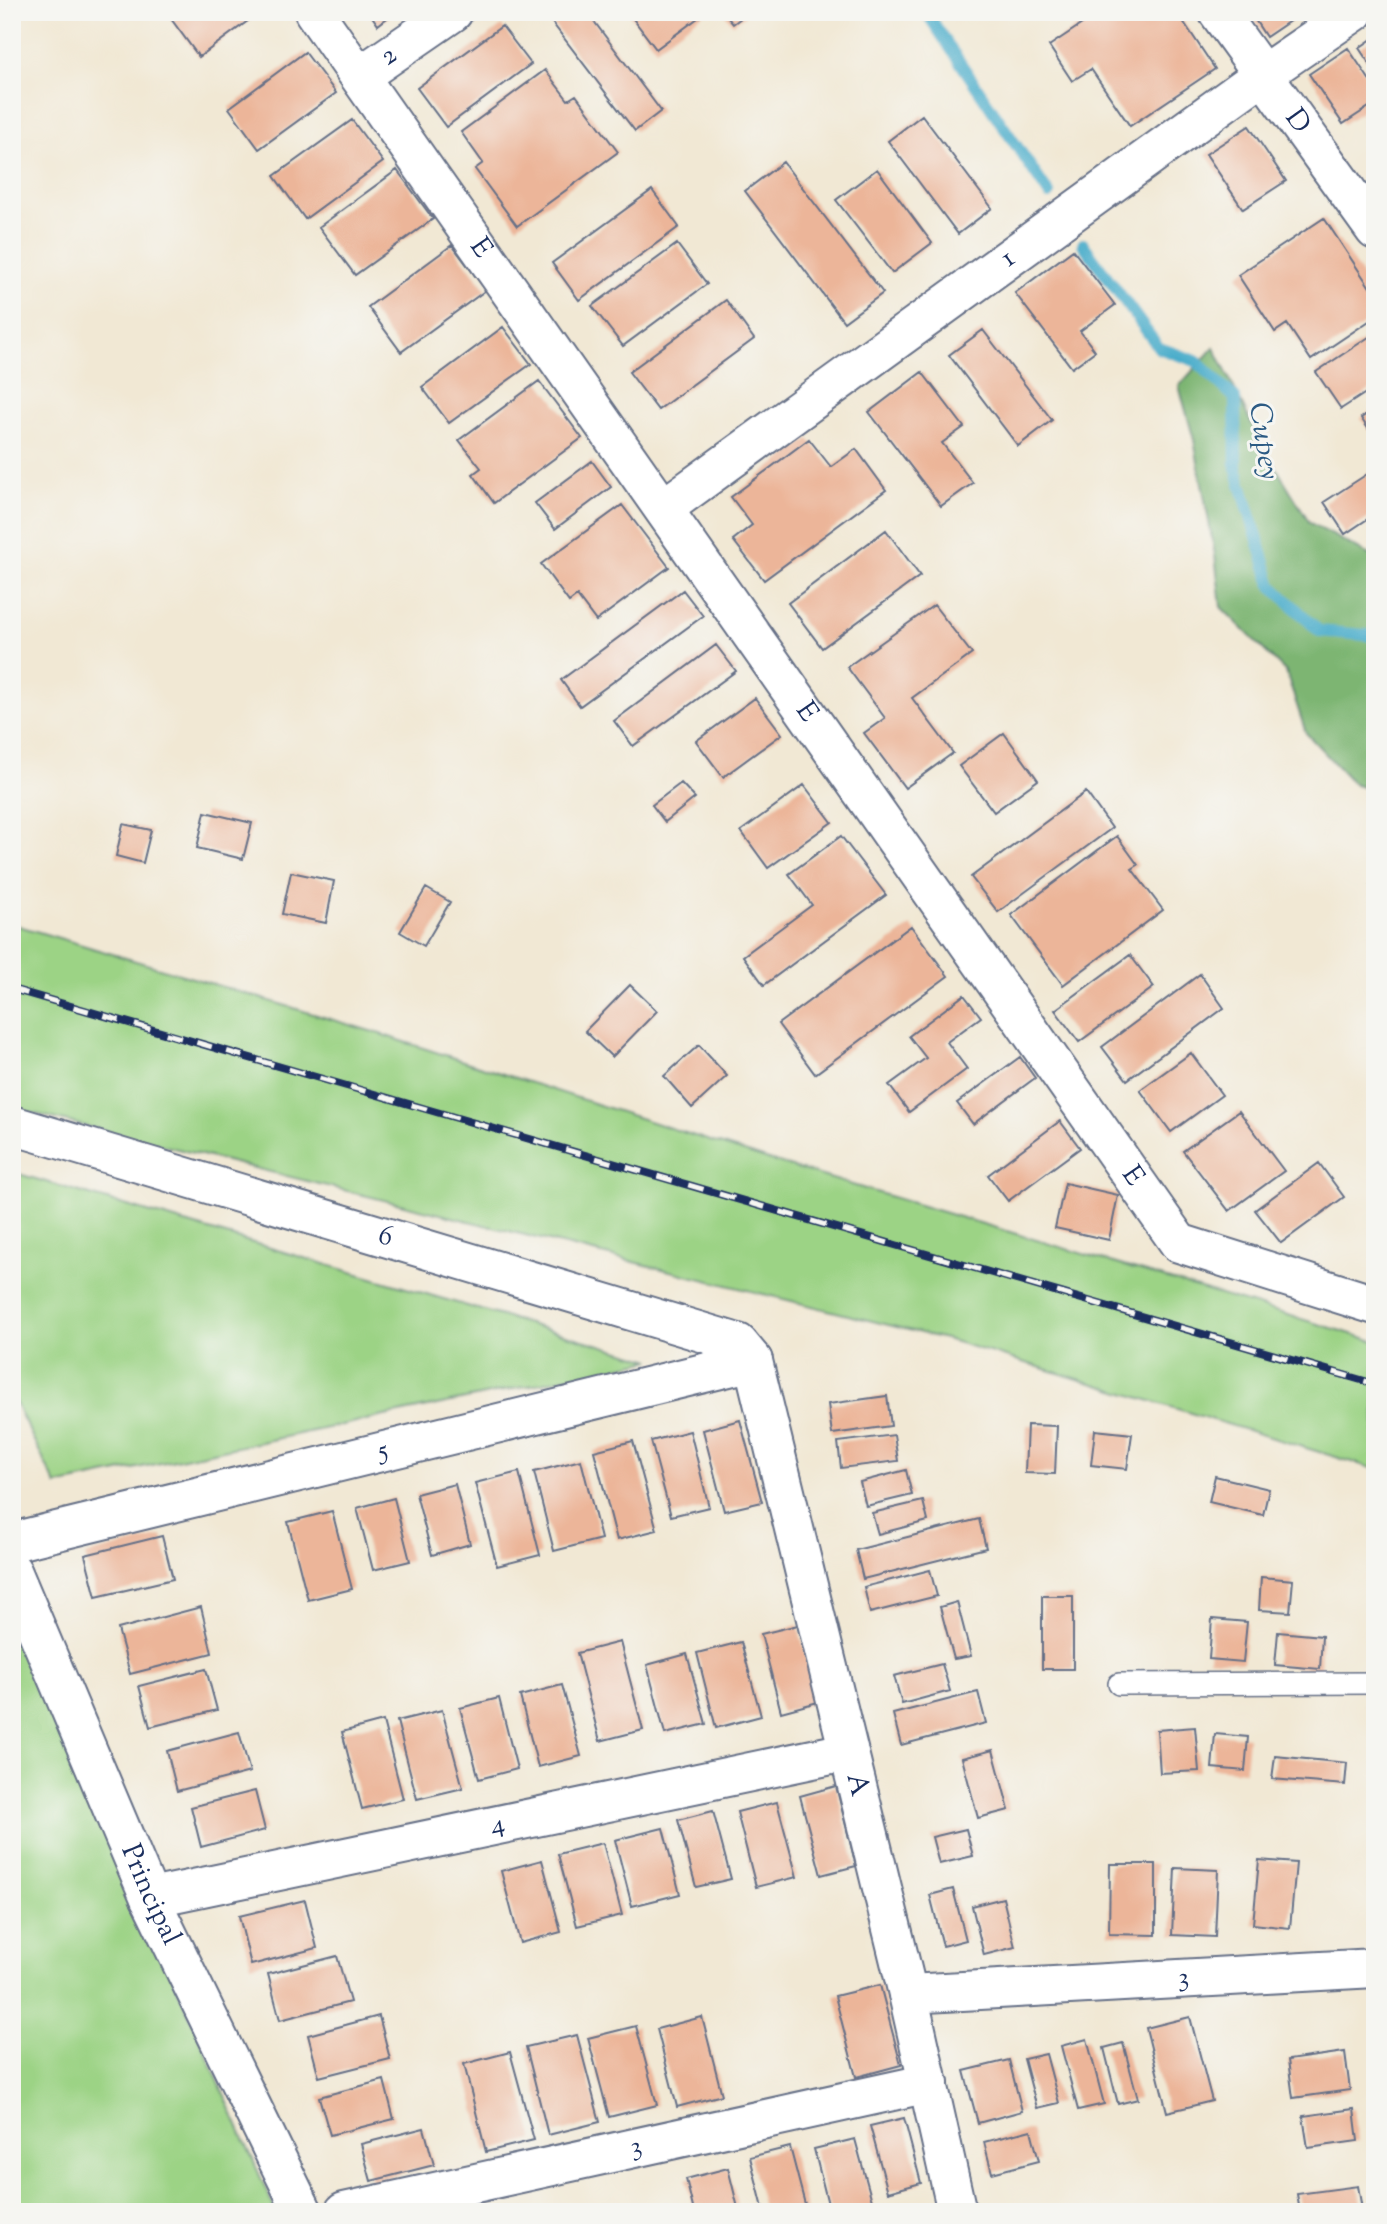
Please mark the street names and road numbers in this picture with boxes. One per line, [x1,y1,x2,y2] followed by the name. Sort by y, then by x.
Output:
[372,36,406,76] street label: 2
[1274,101,1320,142] street label: D
[459,230,501,267] street label: E
[993,240,1024,278] street label: 1
[785,694,827,731] street label: E
[1111,1158,1153,1195] street label: E
[373,1216,398,1258] street label: 6
[372,1431,393,1472] street label: 5
[835,1769,879,1801] street label: A
[486,1804,508,1846] street label: 4
[110,1838,190,1952] street label: Principal
[1177,1958,1190,1999] street label: 3
[626,2127,646,2168] street label: 3

